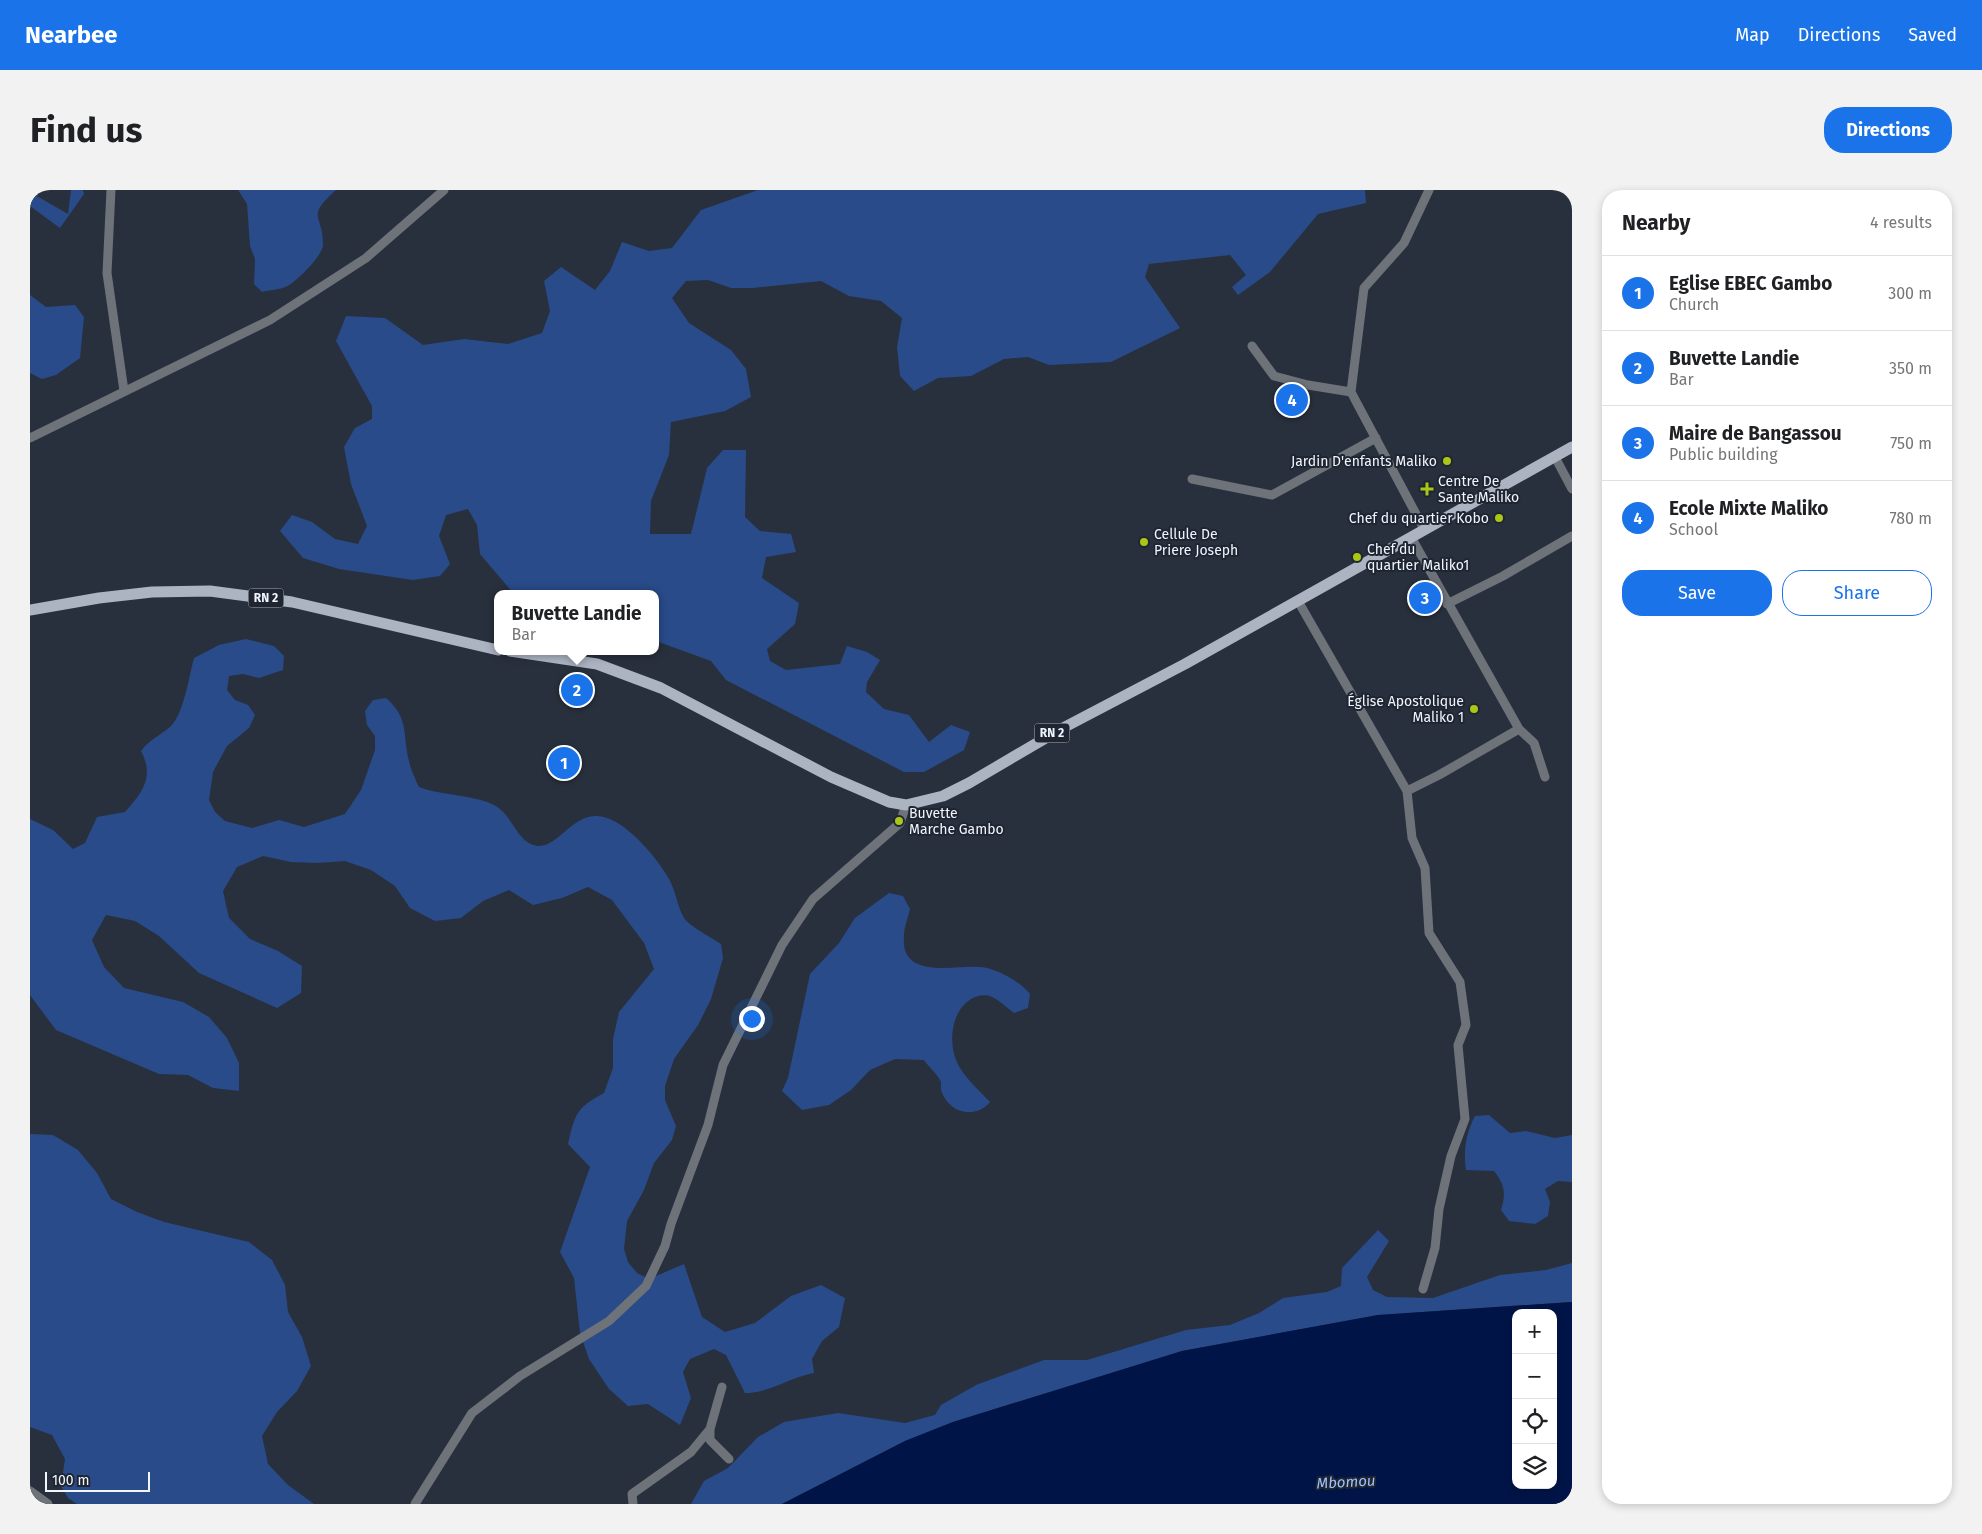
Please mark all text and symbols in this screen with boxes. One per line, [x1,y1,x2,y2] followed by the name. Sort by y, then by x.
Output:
[25,21,118,49] text: Nearbee
[1735,24,1770,46] text: Map
[1798,24,1880,46] text: Directions
[1908,24,1957,46] text: Saved
[1824,107,1952,153] button: Directions
[30,109,142,151] text: Find us
[1622,210,1690,236] text: Nearby
[1870,213,1932,232] text: 4 results
[1669,272,1832,295] text: Eglise EBEC Gambo
[1634,284,1642,303] text: 1
[1888,284,1932,303] text: 300 m
[1669,295,1719,314] text: Church
[1669,347,1799,370] text: Buvette Landie
[1634,359,1642,378] text: 2
[1889,359,1932,378] text: 350 m
[1669,370,1694,389] text: Bar
[1276,381,1308,419] pin: 4
[1669,422,1842,445] text: Maire de Bangassou
[1634,434,1642,453] text: 3
[1890,434,1932,453] text: 750 m
[1669,445,1777,464] text: Public building
[1291,453,1437,470] place label: Jardin D'enfants Maliko
[1441,455,1453,467] marker: Jardin D'enfants Maliko
[1438,473,1519,506] place label: Centre De Sante Maliko
[1420,482,1434,496] marker: Centre De Sante Maliko
[1669,497,1828,520] text: Ecole Mixte Maliko
[1633,509,1643,528] text: 4
[1890,509,1932,528] text: 780 m
[1349,510,1489,527] place label: Chef du quartier Kobo
[1493,512,1505,524] marker: Chef du quartier Kobo
[1669,520,1718,539] text: School
[1154,526,1238,559] place label: Cellule De Priere Joseph
[1138,536,1150,548] marker: Cellule De Priere Joseph
[1367,541,1469,574] place label: Chef du quartier Maliko1
[1351,551,1363,563] marker: Chef du quartier Maliko1
[1622,570,1772,616] button: Save
[1782,570,1932,616] button: Share
[1409,579,1441,617] pin: 3
[248,588,284,608] road number: RN 2
[494,590,659,655] popup
[511,602,642,625] text: Buvette Landie
[511,625,536,644] text: Bar
[561,671,593,709] pin: 2
[1347,692,1464,726] place label: Église Apostolique Maliko 1
[1468,703,1480,715] marker: Église Apostolique Maliko 1
[1034,724,1070,742] road number: RN 2
[548,744,580,782] pin: 1
[909,805,1004,838] place label: Buvette Marche Gambo
[893,815,905,827] marker: Buvette Marche Gambo
[739,1006,765,1032] your location
[1512,1309,1557,1489] map controls
[1512,1309,1557,1354] button: +
[1512,1354,1557,1399] button: −
[1512,1399,1557,1444] button: locate
[1512,1444,1557,1489] button: layers
[45,1469,150,1492] scale bar
[1316,1471,1376,1493] water label: Mbomou
[52,1472,89,1489] text: 100 m

